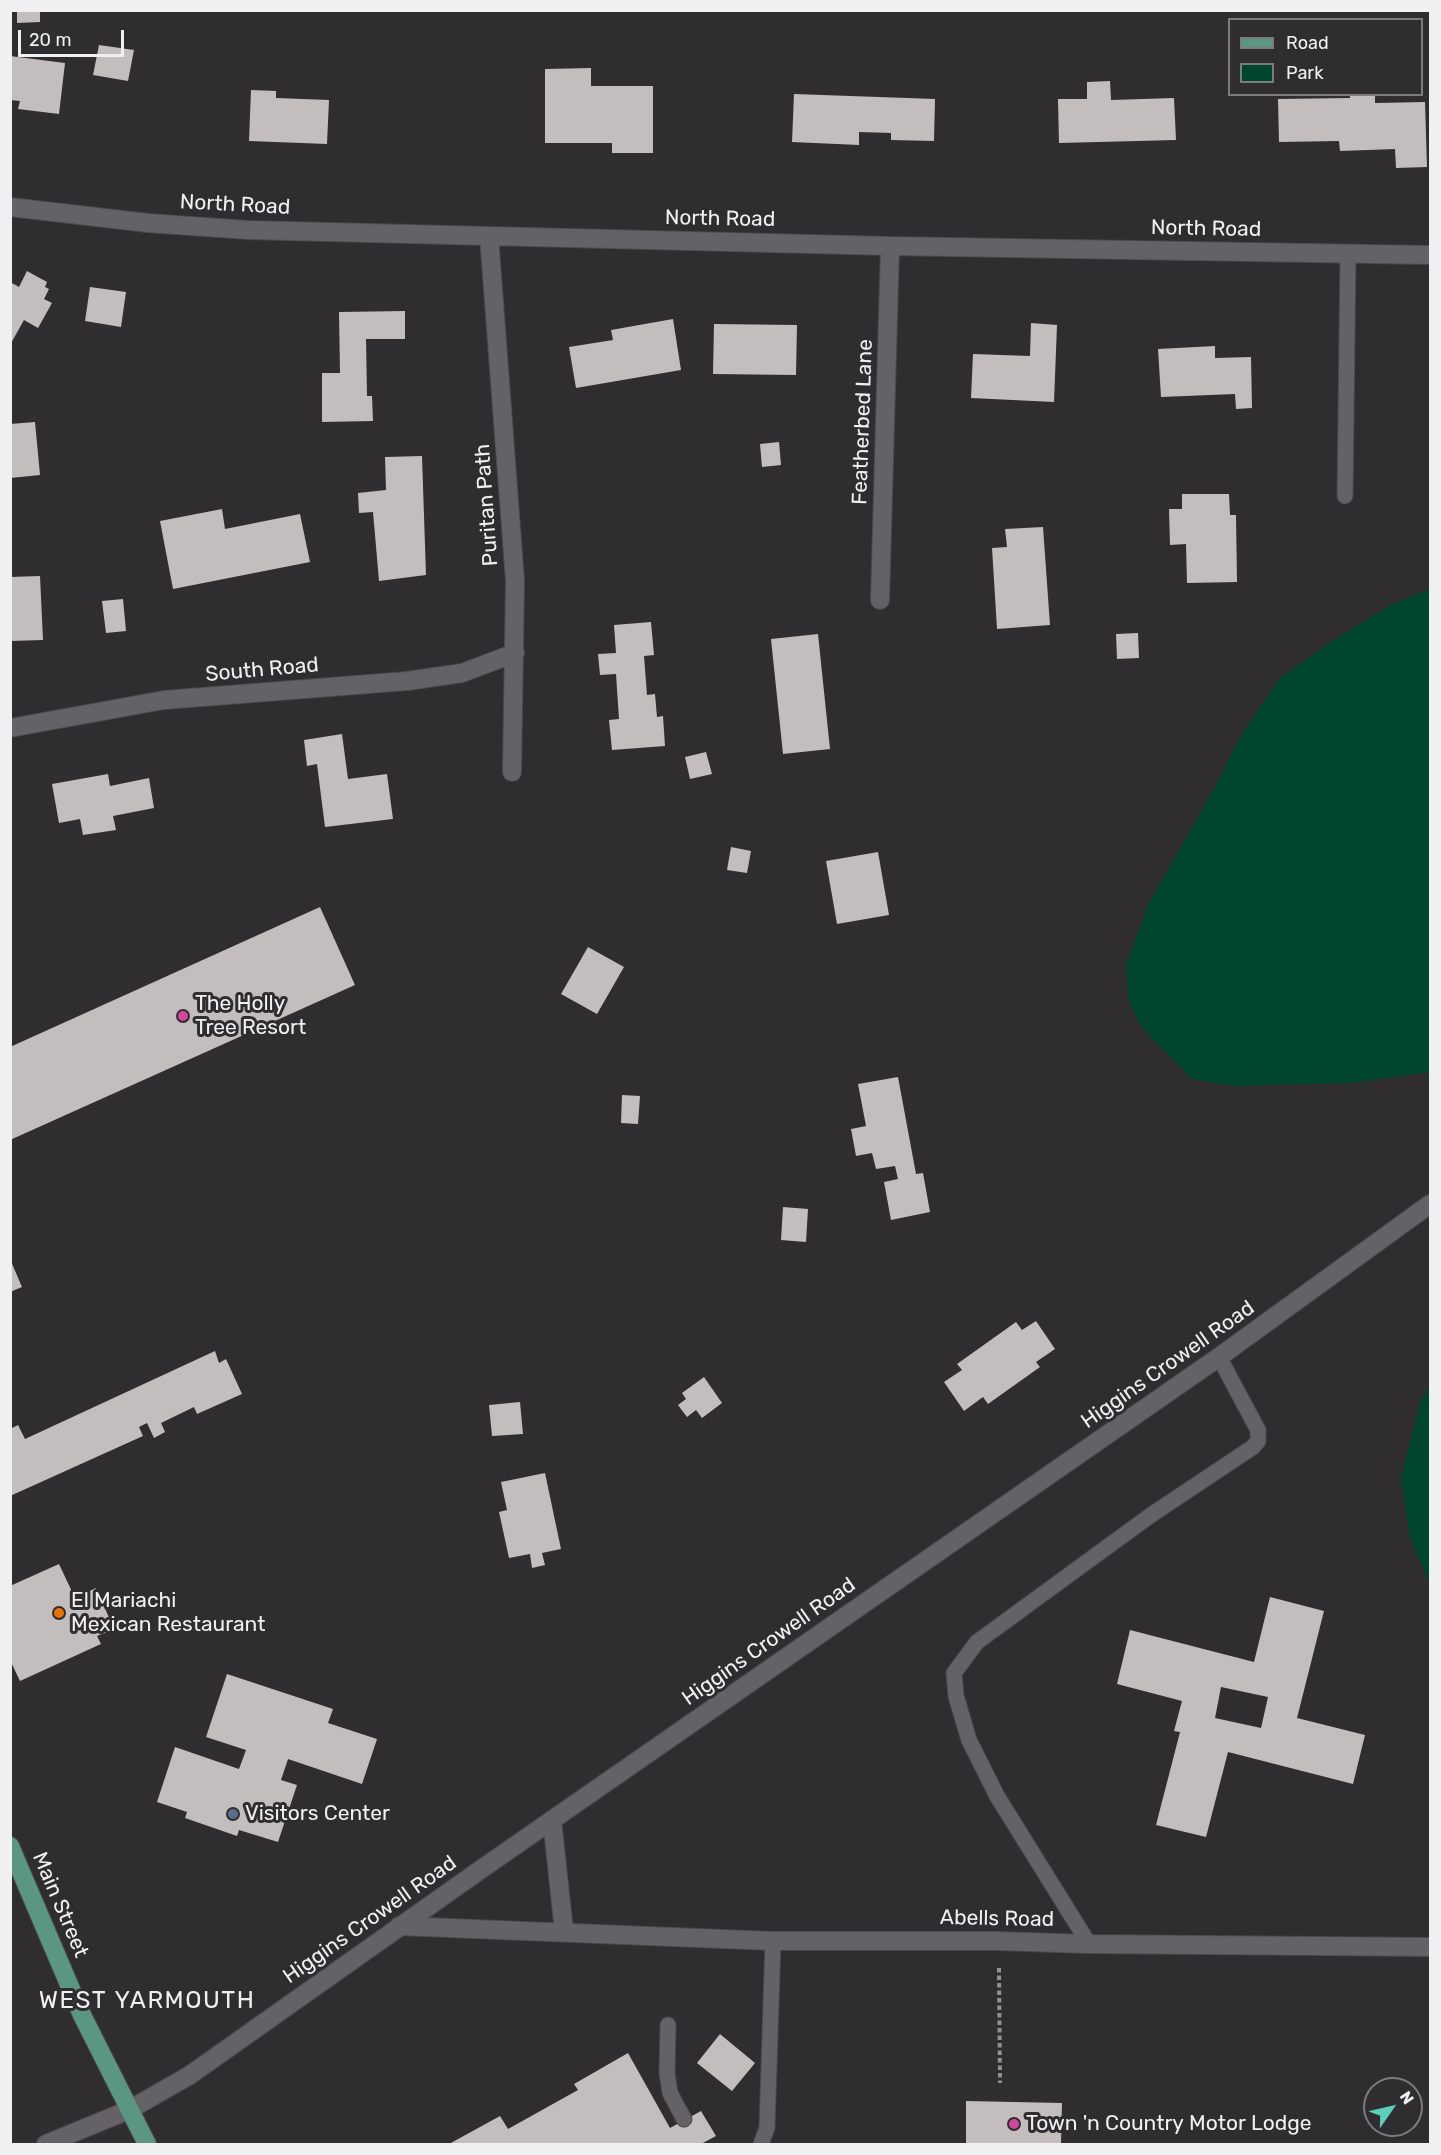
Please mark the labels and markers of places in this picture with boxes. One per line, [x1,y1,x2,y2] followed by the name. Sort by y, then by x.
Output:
[195,991,306,1041] place label: The Holly Tree Resort
[176,1009,190,1023] marker: The Holly Tree Resort
[71,1588,265,1638] place label: El Mariachi Mexican Restaurant
[52,1606,66,1620] marker: El Mariachi Mexican Restaurant
[245,1801,390,1827] place label: Visitors Center
[226,1807,240,1821] marker: Visitors Center
[1026,2111,1312,2137] place label: Town 'n Country Motor Lodge
[1007,2117,1021,2131] marker: Town 'n Country Motor Lodge

